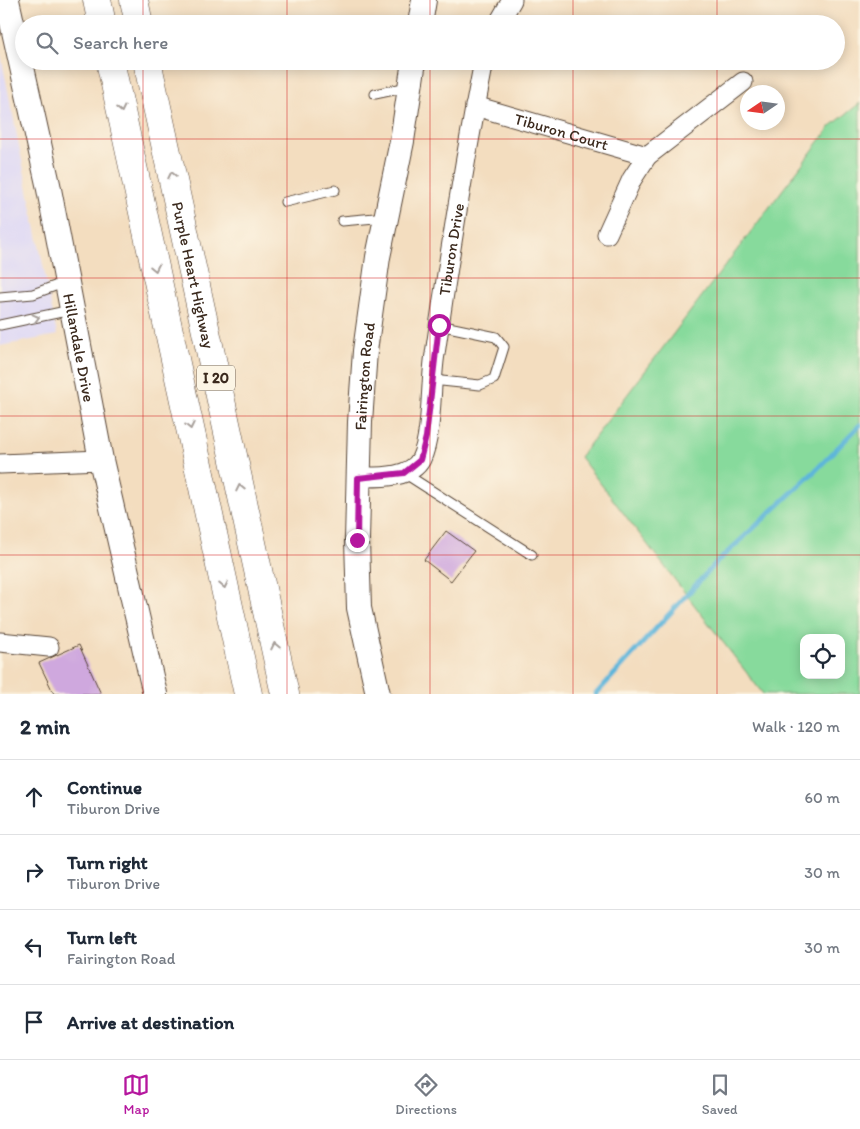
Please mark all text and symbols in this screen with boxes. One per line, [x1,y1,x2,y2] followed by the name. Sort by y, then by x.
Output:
[15,15,845,70] search box
[33,29,61,57] icon: search
[73,31,168,54] text: Search here
[740,85,785,130] north arrow
[115,104,125,113] one-way arrow
[512,109,610,154] street label: Tiburon Court
[167,171,178,179] one-way arrow
[168,200,219,351] street label: Purple Heart Highway
[434,202,468,297] street label: Tiburon Drive
[149,263,160,272] one-way arrow
[60,292,99,404] street label: Hillandale Drive
[32,313,41,324] one-way arrow
[428,314,451,337] route start
[350,321,378,431] street label: Fairington Road
[197,366,235,390] road number: I 20
[184,422,195,431] one-way arrow
[235,483,246,492] one-way arrow
[346,529,369,552] route end
[218,581,229,590] one-way arrow
[800,634,845,679] map controls
[800,634,845,679] button: locate
[270,642,281,651] one-way arrow
[20,714,70,739] text: 2 min
[752,717,840,736] text: Walk · 120 m
[67,776,142,799] text: Continue
[20,783,48,811] icon: ahead
[805,788,840,807] text: 60 m
[67,799,160,818] text: Tiburon Drive
[67,851,148,874] text: Turn right
[20,858,48,886] icon: right
[804,863,840,882] text: 30 m
[67,874,160,893] text: Tiburon Drive
[67,926,137,949] text: Turn left
[20,933,48,961] icon: left
[804,938,840,957] text: 30 m
[67,949,175,968] text: Fairington Road
[20,1008,48,1036] icon: arrive
[67,1011,234,1034] text: Arrive at destination
[122,1071,150,1118] tab: Map
[395,1071,457,1118] tab: Directions
[702,1071,738,1118] tab: Saved

